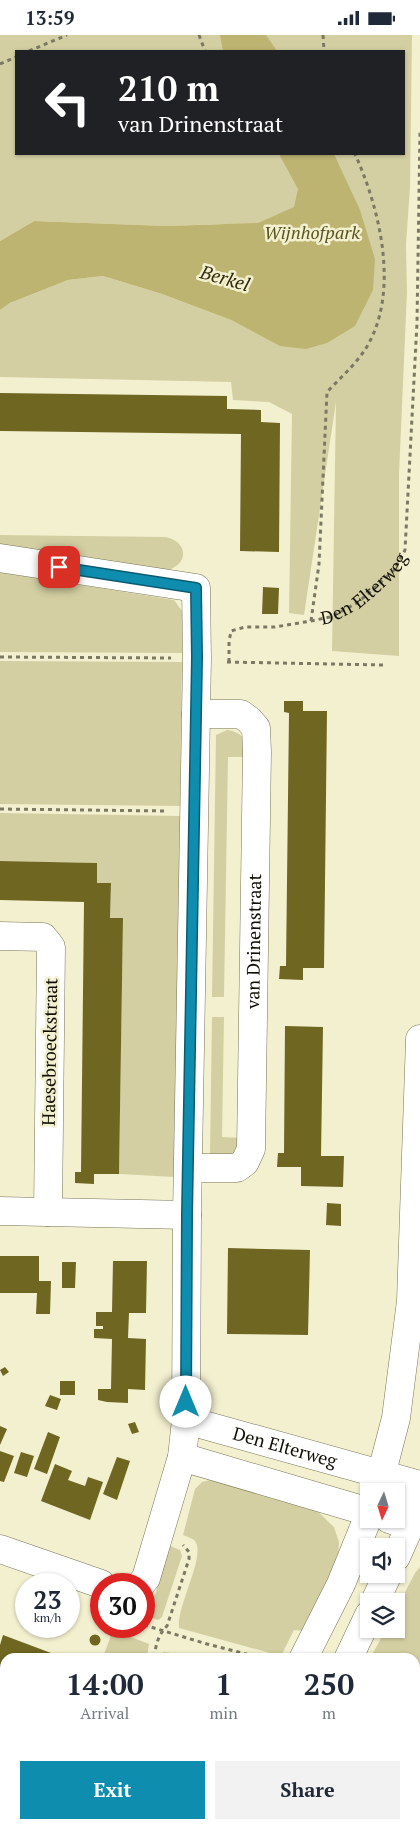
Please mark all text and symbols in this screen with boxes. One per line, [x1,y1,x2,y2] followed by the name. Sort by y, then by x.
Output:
[25,5,74,30] text: 13:59
[118,65,219,111] text: 210 m
[35,70,100,135] icon: left
[118,109,283,138] text: van Drinenstraat
[264,220,360,244] park label: Wijnhofpark
[197,258,253,297] water label: Berkel
[38,546,80,588] pin
[318,548,413,630] street label: Den Elterweg
[45,553,73,581] icon: arrive
[240,873,266,1010] street label: van Drinenstraat
[36,978,62,1126] street label: Haesebroeckstraat
[159,1375,211,1427] position arrow
[230,1421,341,1473] street label: Den Elterweg
[360,1483,405,1527] north arrow
[360,1483,405,1638] map controls
[360,1538,405,1583] button: sound
[90,1573,155,1638] speed limit sign: 30
[33,1583,62,1616] text: 23
[360,1593,405,1638] button: layers
[34,1610,61,1625] text: km/h
[66,1664,144,1704] text: 14:00
[215,1664,232,1704] text: 1
[303,1664,354,1704] text: 250
[80,1702,129,1724] text: Arrival
[210,1702,238,1724] text: min
[322,1702,336,1724] text: m
[20,1761,205,1819] button: Exit
[215,1761,400,1819] button: Share

